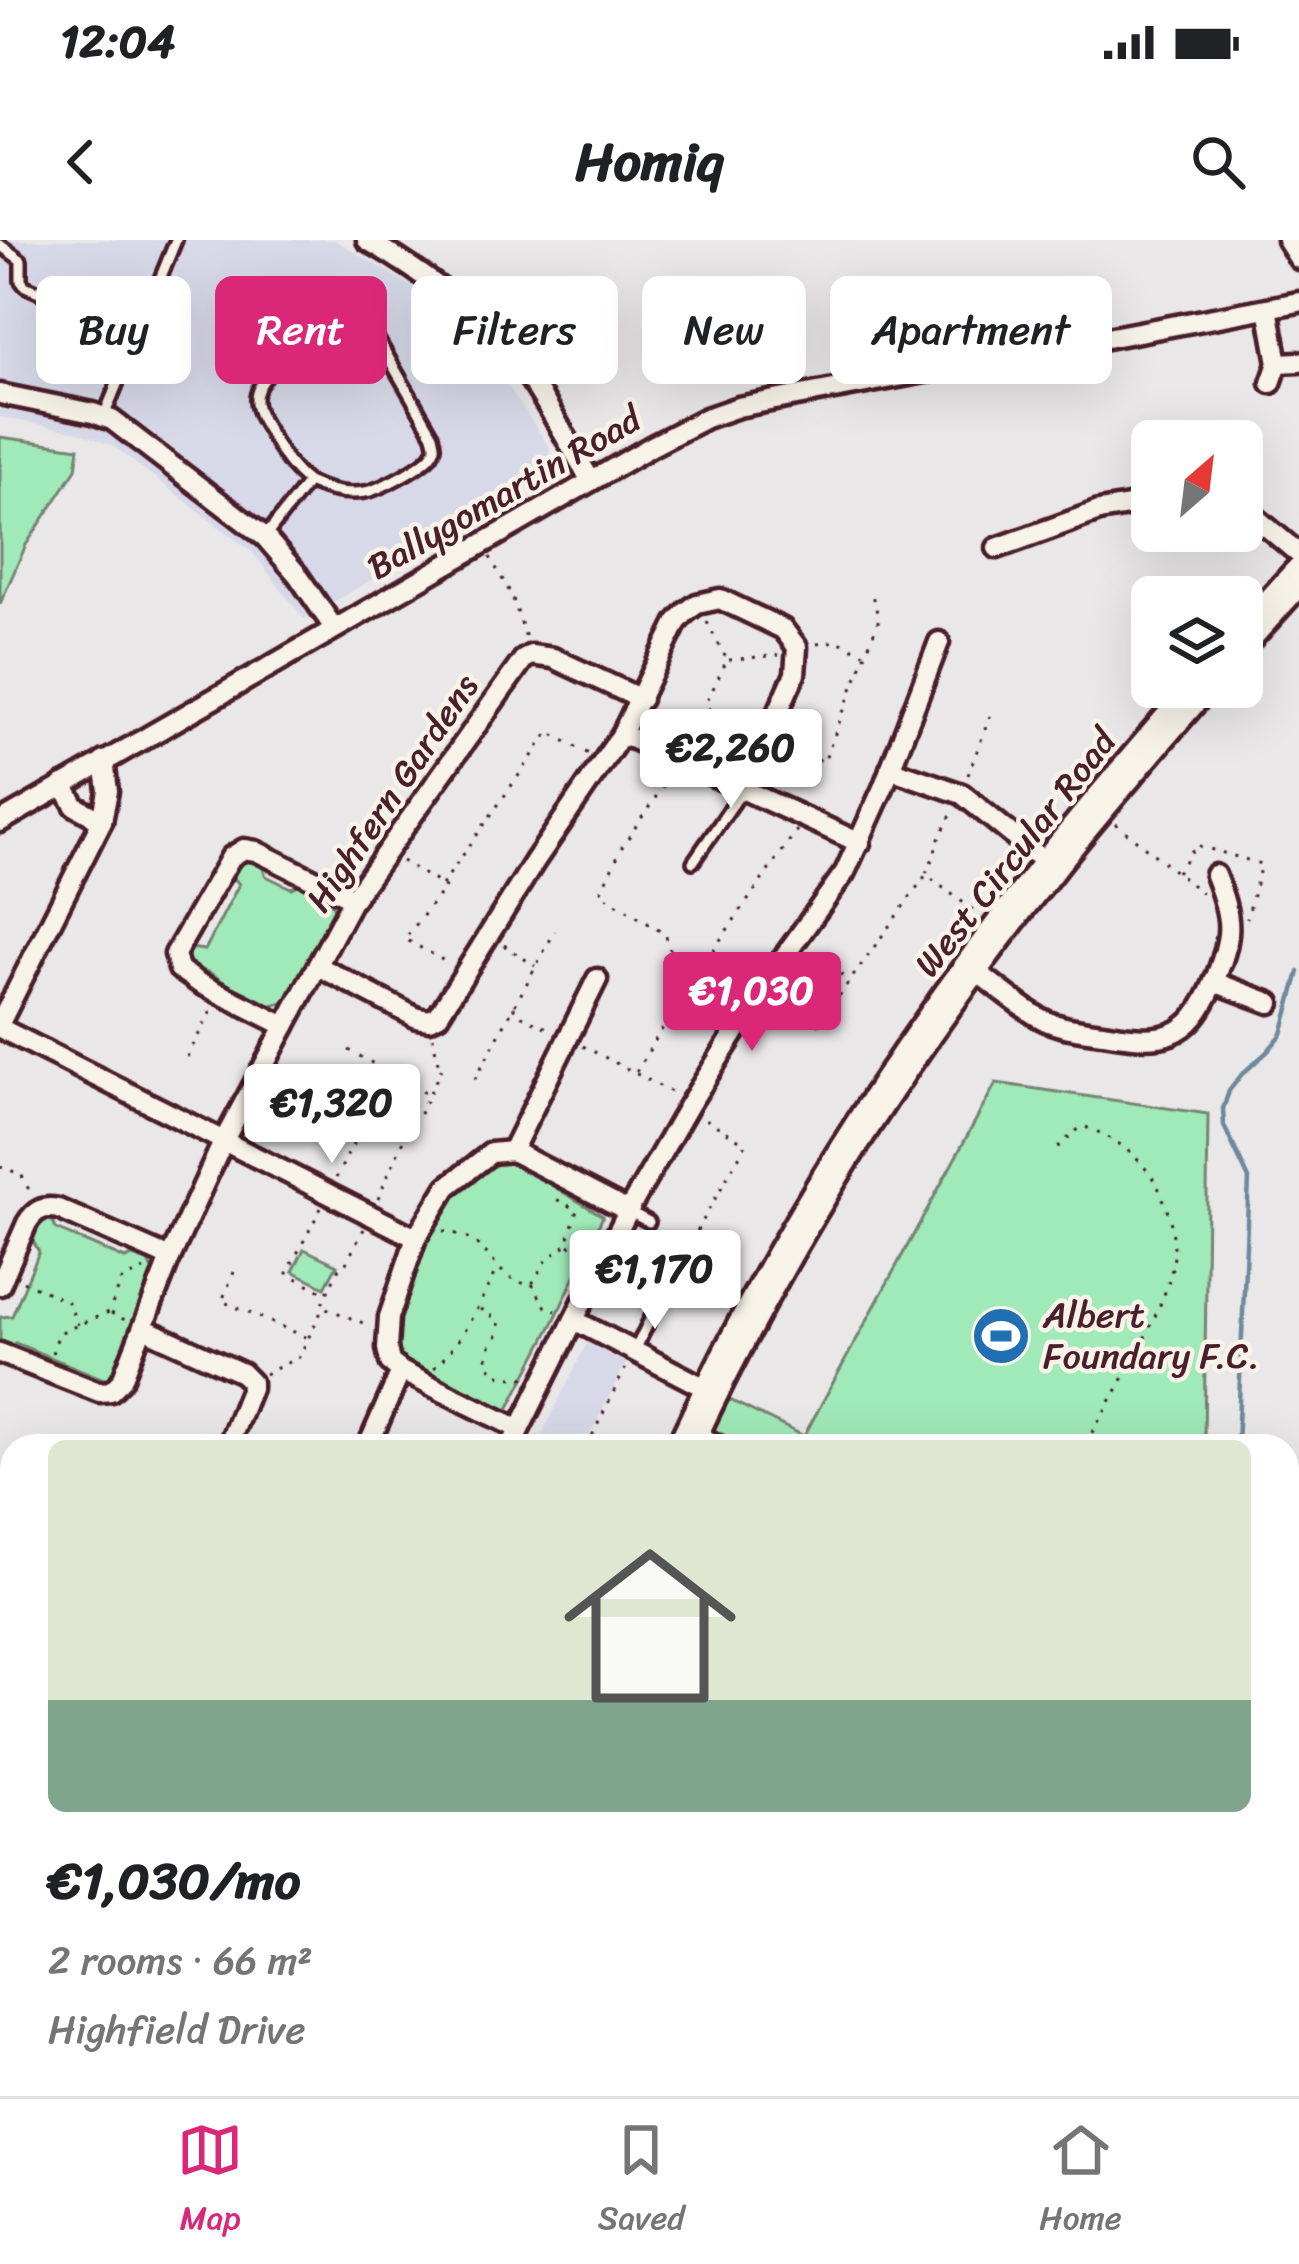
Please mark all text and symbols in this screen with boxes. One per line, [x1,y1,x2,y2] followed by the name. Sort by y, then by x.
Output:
[60,2,175,82] text: 12:04
[575,114,724,210] text: Homiq
[48,129,114,195] icon: back
[1185,129,1251,195] icon: search
[36,276,191,384] chip: Buy
[215,276,387,384] chip: Rent
[411,276,618,384] chip: Filters
[642,276,806,384] chip: New
[830,276,1112,384] chip: Apartment
[354,387,655,598] street label: Ballygomartin Road
[1131,420,1263,552] north arrow
[1131,420,1263,708] map controls
[1131,576,1263,708] button: layers
[288,660,496,926] street label: Highfern Gardens
[633,709,829,811] pin: €2,260
[897,712,1135,992] street label: West Circular Road
[667,713,795,782] text: €2,260
[654,952,850,1054] pin: €1,030
[690,956,814,1025] text: €1,030
[234,1064,430,1166] pin: €1,320
[271,1068,393,1137] text: €1,320
[557,1230,753,1332] pin: €1,170
[597,1234,713,1303] text: €1,170
[1042,1283,1260,1388] place label: Albert Foundary F.C.
[970,1305,1032,1367] sports icon: Albert Foundary F.C.
[542,1518,758,1734] icon: home
[48,1836,300,1926] text: €1,030/mo
[48,1926,313,1995] text: 2 rooms · 66 m²
[48,1995,305,2064] text: Highfield Drive
[177,2117,243,2247] tab: Map
[598,2117,685,2247] tab: Saved
[1039,2117,1122,2247] tab: Home

